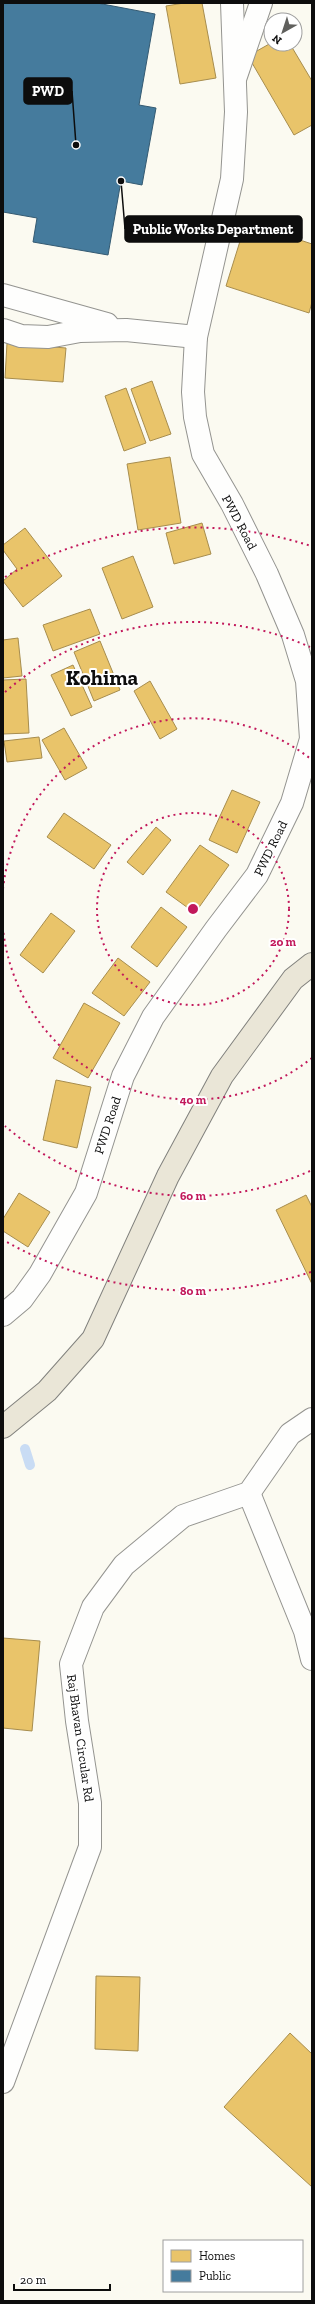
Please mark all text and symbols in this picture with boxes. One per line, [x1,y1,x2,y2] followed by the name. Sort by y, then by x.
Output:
[263,12,303,52] north arrow
[269,31,284,47] text: N
[24,78,72,104] callout: PWD
[32,83,64,100] text: PWD
[125,216,302,242] callout: Public Works Department
[133,221,294,238] text: Public Works Department
[219,492,260,552] street label: PWD Road
[66,665,139,690] district label: Kohima
[251,818,290,878] street label: PWD Road
[186,902,200,916] centre of rings
[270,935,297,949] text: 20 m
[180,1093,207,1107] text: 40 m
[91,1094,124,1156] street label: PWD Road
[180,1189,207,1203] text: 60 m
[180,1284,207,1298] text: 80 m
[63,1673,97,1803] street label: Raj Bhavan Circular Rd
[163,2240,303,2292] legend
[199,2249,235,2263] text: Homes
[14,2266,110,2292] scale bar
[199,2269,232,2283] text: Public
[20,2273,47,2287] text: 20 m

